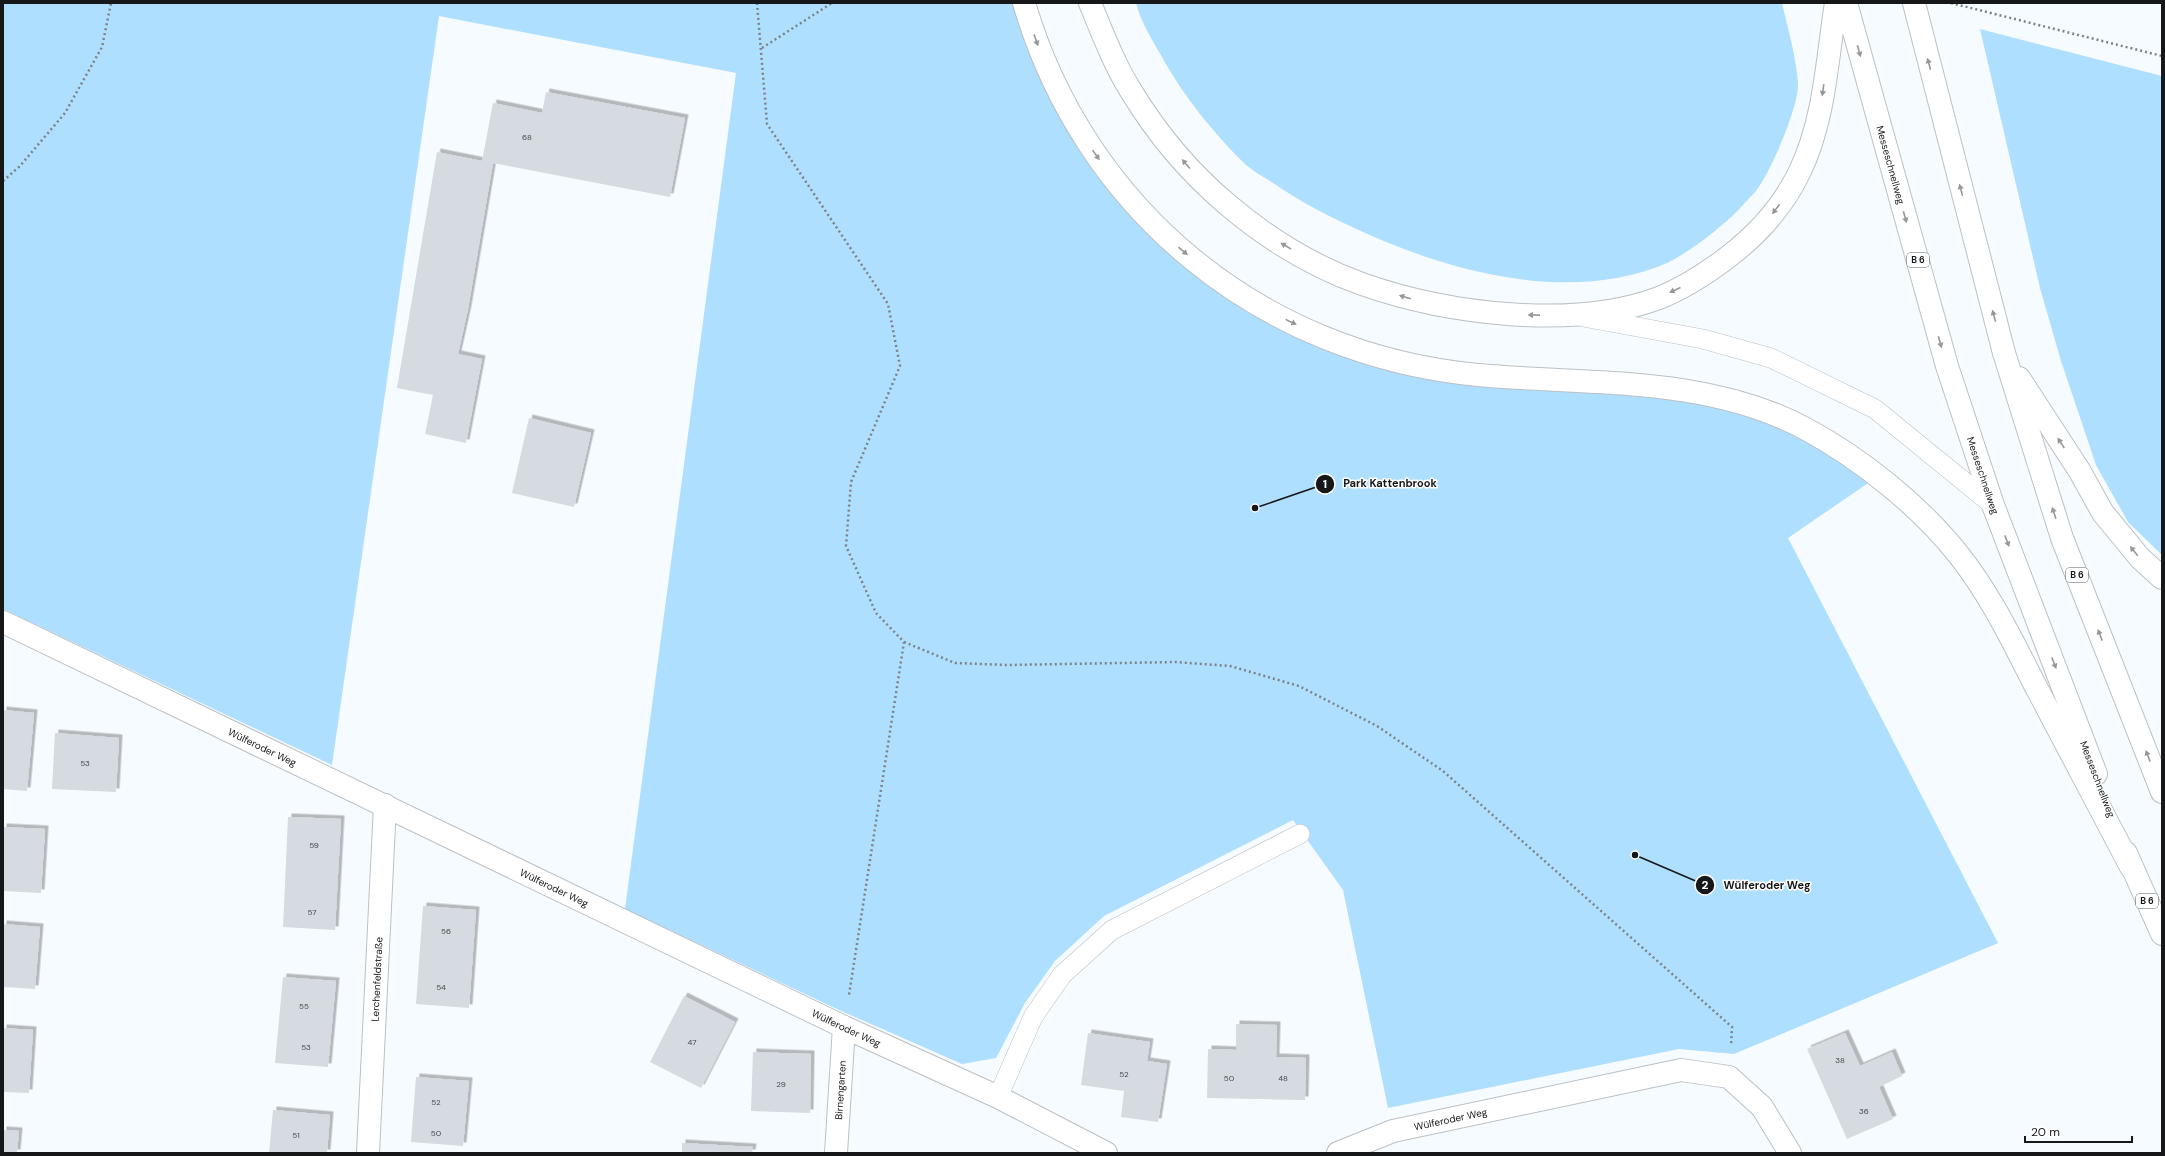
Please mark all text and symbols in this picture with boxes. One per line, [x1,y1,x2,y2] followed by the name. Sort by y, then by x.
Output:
[1034,34,1040,46] one-way arrow
[1856,45,1862,57] one-way arrow
[1926,58,1932,70] one-way arrow
[1820,84,1826,96] one-way arrow
[1873,124,1908,206] street label: Messeschnellweg
[522,132,532,142] house number: 68
[1092,150,1100,160] one-way arrow
[1181,159,1190,169] one-way arrow
[1958,183,1964,196] one-way arrow
[1771,204,1780,215] one-way arrow
[1902,211,1908,223] one-way arrow
[1280,243,1292,250] one-way arrow
[1178,246,1188,256] one-way arrow
[1907,253,1929,267] road number: B 6
[1670,287,1681,293] one-way arrow
[1399,294,1411,300] one-way arrow
[1991,309,1997,321] one-way arrow
[1527,312,1540,318] one-way arrow
[1286,319,1297,325] one-way arrow
[1938,336,1944,348] one-way arrow
[1964,435,2002,517] street label: Messeschnellweg
[2058,437,2065,449] one-way arrow
[1315,472,1445,495] callout: Park Kattenbrook
[1323,476,1327,492] text: 1
[1343,476,1437,490] text: Park Kattenbrook
[2051,507,2057,519] one-way arrow
[2005,536,2011,548] one-way arrow
[2130,545,2138,556] one-way arrow
[2066,568,2088,582] road number: B 6
[2097,628,2103,640] one-way arrow
[2051,657,2057,669] one-way arrow
[226,725,299,770] street label: Wülferoder Weg
[2077,739,2118,820] street label: Messeschnellweg
[2144,749,2150,761] one-way arrow
[80,758,90,768] house number: 53
[309,840,319,850] house number: 59
[518,866,591,910] street label: Wülferoder Weg
[1695,874,1818,897] callout: Wülferoder Weg
[1702,877,1709,893] text: 2
[1723,878,1811,892] text: Wülferoder Weg
[2136,894,2158,908] road number: B 6
[307,907,317,917] house number: 57
[441,926,451,936] house number: 56
[368,936,386,1022] street label: Lerchenfeldstraße
[436,982,446,992] house number: 54
[299,1001,309,1011] house number: 55
[810,1007,883,1050] street label: Wülferoder Weg
[687,1037,697,1047] house number: 47
[301,1042,311,1052] house number: 53
[1835,1055,1845,1065] house number: 38
[832,1060,849,1120] street label: Birnengarten
[1119,1069,1129,1079] house number: 52
[1224,1073,1235,1083] house number: 50
[1278,1073,1288,1083] house number: 48
[776,1079,786,1089] house number: 29
[431,1097,441,1107] house number: 52
[1413,1105,1489,1133] street label: Wülferoder Weg
[1859,1106,1869,1116] house number: 36
[2025,1118,2132,1144] scale bar
[2031,1124,2060,1140] text: 20 m
[431,1128,442,1138] house number: 50
[292,1130,300,1140] house number: 51

